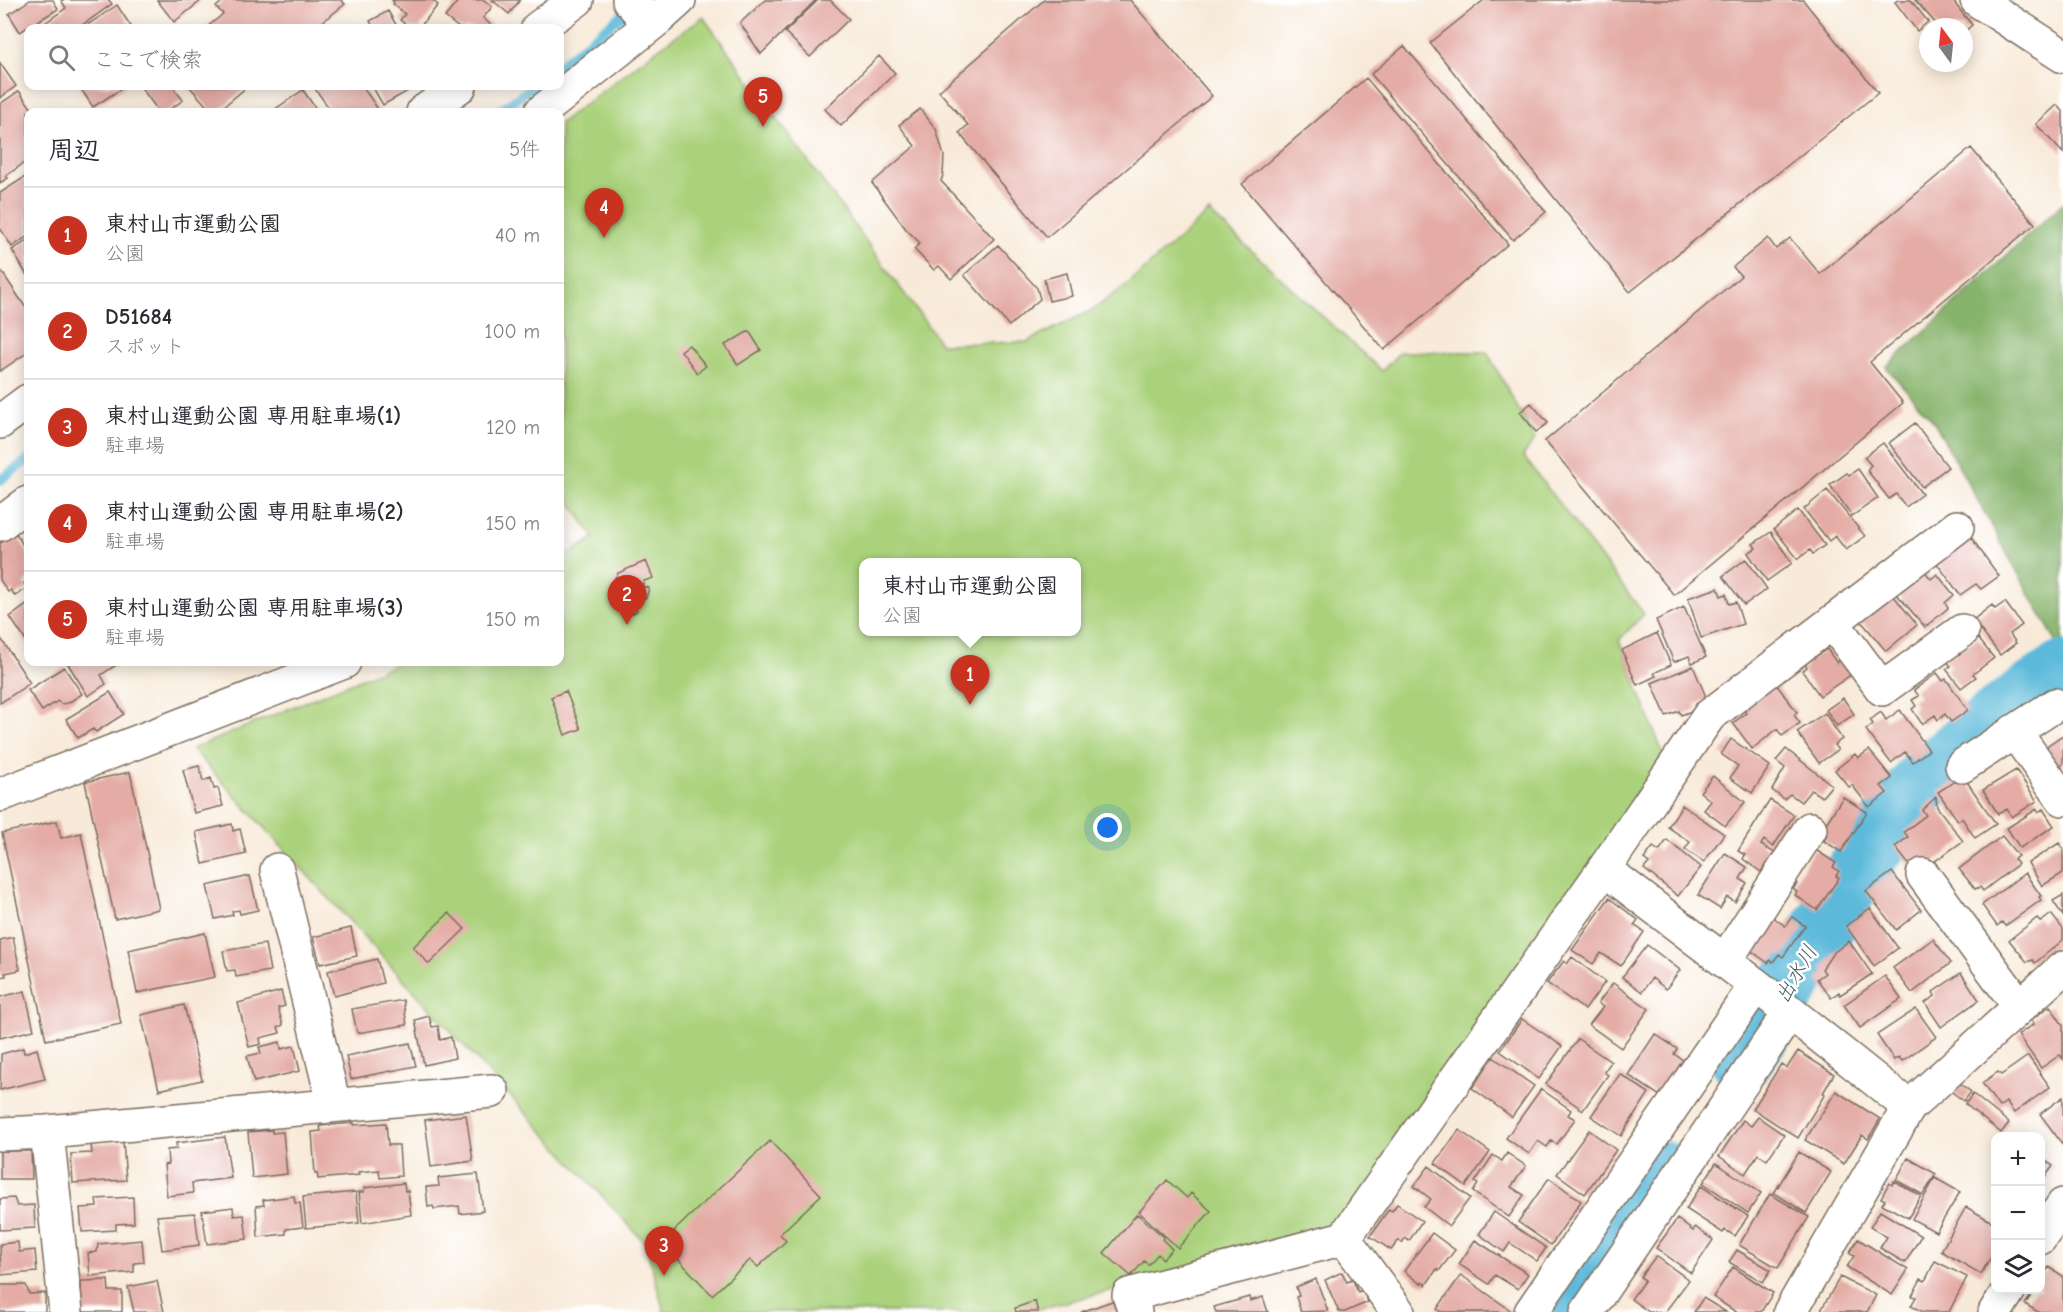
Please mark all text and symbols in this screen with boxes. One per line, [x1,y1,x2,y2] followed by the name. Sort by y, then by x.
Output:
[1919,18,1973,72] north arrow
[24,24,564,90] search box
[45,41,78,74] icon: search
[93,47,203,73] text: ここで検索
[744,78,783,127] pin: 5
[48,136,100,166] text: 周辺
[509,138,540,161] text: 5件
[584,188,624,238] pin: 4
[105,211,281,237] text: 東村山市運動公園
[64,224,71,247] text: 1
[495,224,540,247] text: 40 m
[105,242,145,265] text: 公園
[105,304,172,330] text: D51684
[63,320,72,343] text: 2
[485,320,540,343] text: 100 m
[105,335,185,358] text: スポット
[105,403,401,429] text: 東村山運動公園 専用駐車場(1)
[63,416,72,439] text: 3
[486,416,540,439] text: 120 m
[105,434,165,457] text: 駐車場
[105,499,404,525] text: 東村山運動公園 専用駐車場(2)
[63,512,72,535] text: 4
[486,512,540,535] text: 150 m
[105,530,165,553] text: 駐車場
[859,558,1081,636] popup
[882,573,1058,599] text: 東村山市運動公園
[608,576,646,625] pin: 2
[105,595,403,621] text: 東村山運動公園 専用駐車場(3)
[882,604,922,627] text: 公園
[62,608,73,631] text: 5
[486,608,540,631] text: 150 m
[105,626,165,649] text: 駐車場
[950,656,990,705] pin: 1
[1093,813,1122,842] your location
[1770,941,1822,1007] water label: 出水川
[1991,1132,2045,1294] map controls
[1991,1132,2045,1186] button: +
[1991,1186,2045,1240] button: −
[644,1226,684,1276] pin: 3
[1991,1240,2045,1294] button: layers

